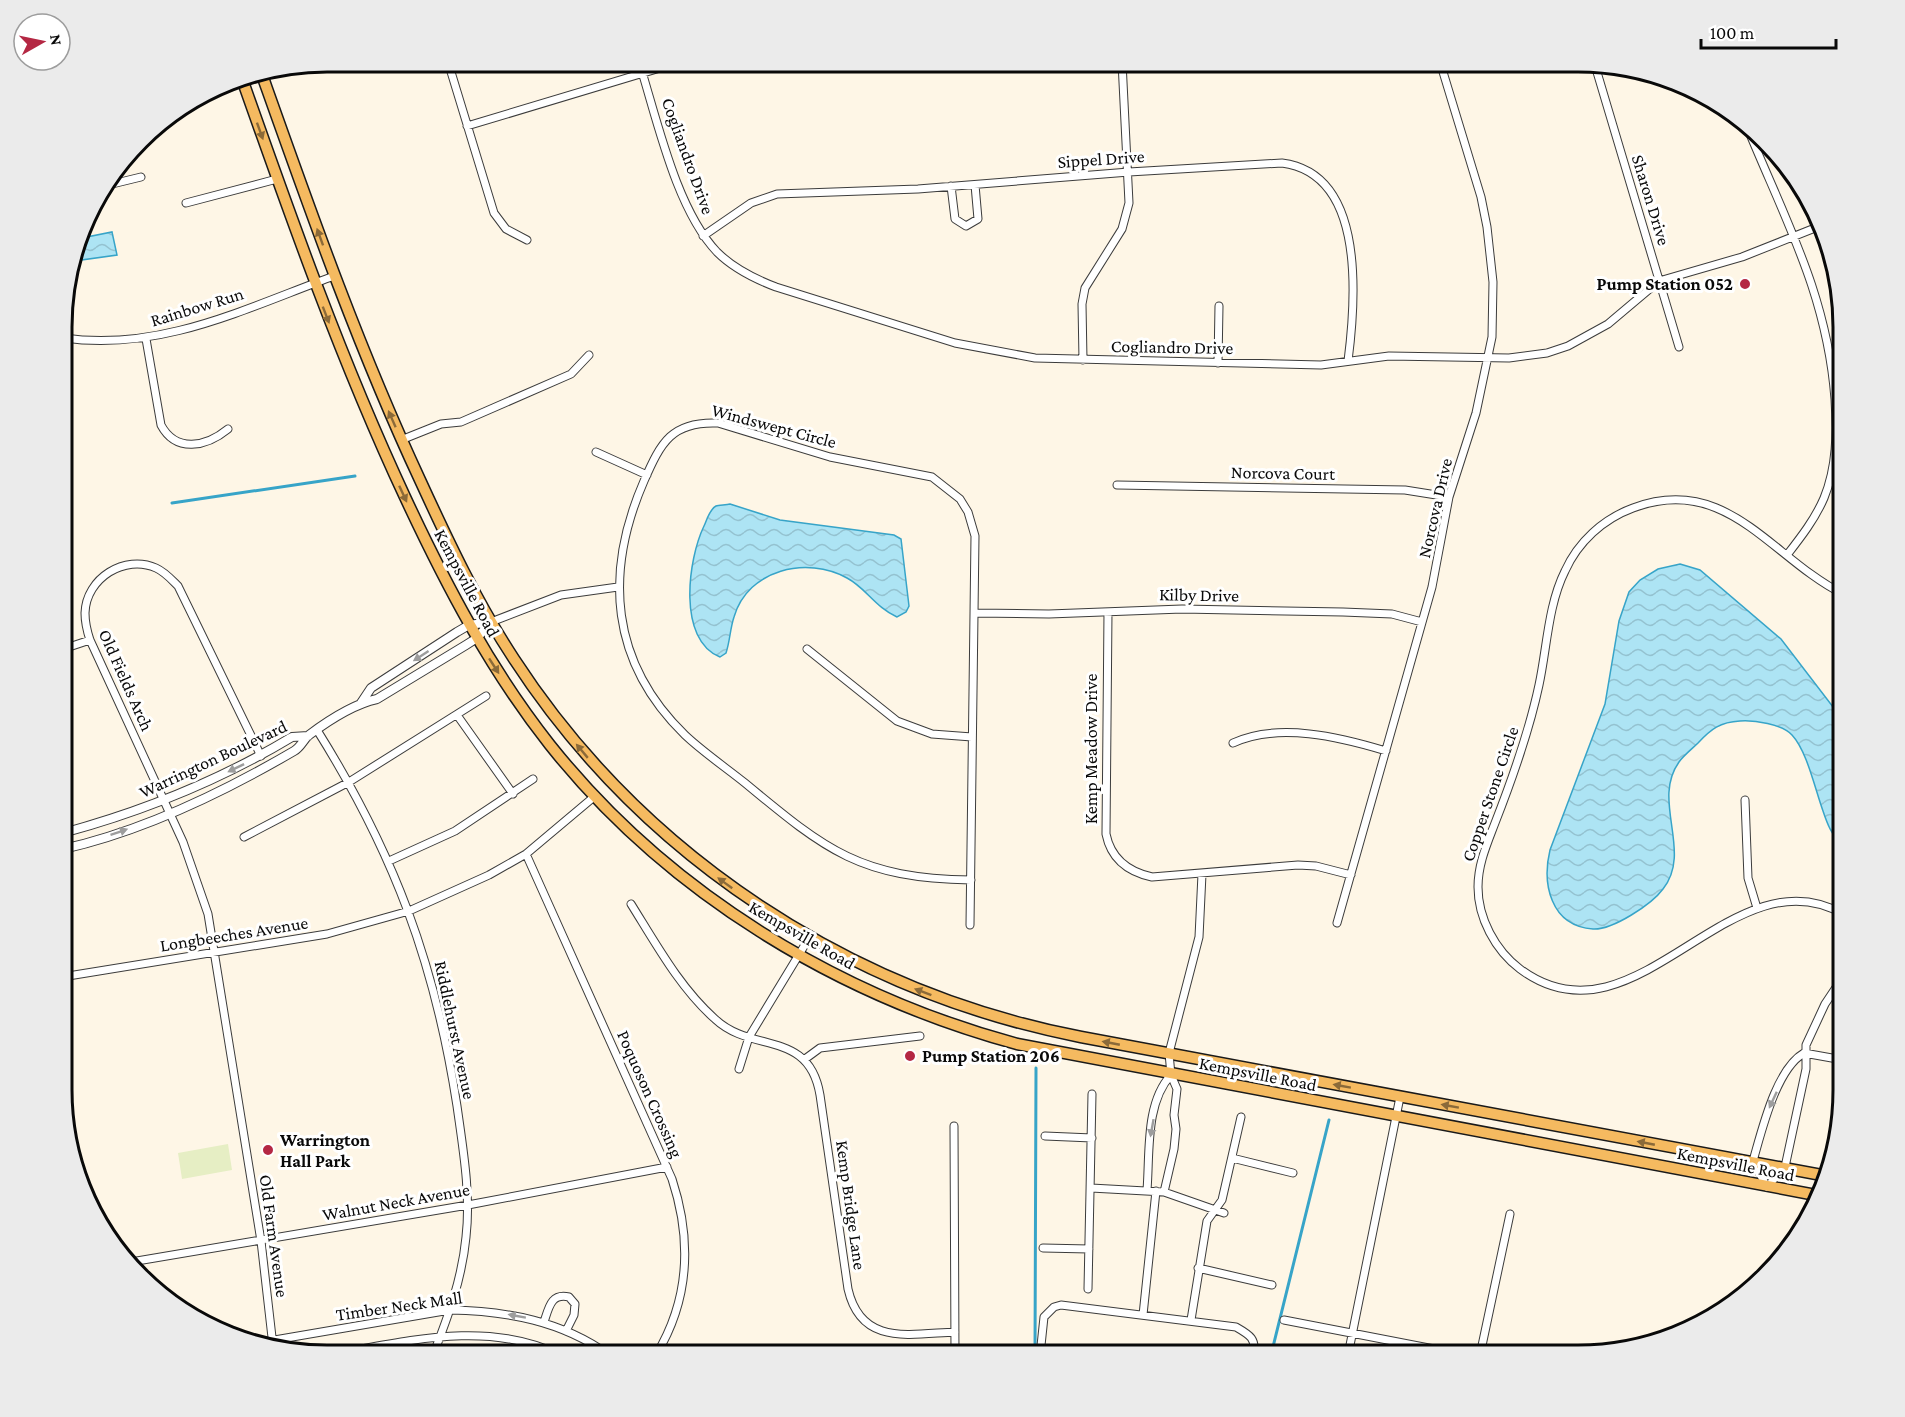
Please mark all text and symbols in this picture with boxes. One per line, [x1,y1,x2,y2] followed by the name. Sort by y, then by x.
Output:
[12,12,72,72] north arrow
[1701,12,1836,50] scale bar
[1710,23,1755,43] text: 100 m
[47,33,66,47] text: N
[658,95,718,217] street label: Cogliandro Drive
[256,122,266,140] one-way arrow
[1057,146,1145,172] street label: Sippel Drive
[1628,152,1674,248] street label: Sharon Drive
[314,228,324,246] one-way arrow
[1596,274,1733,294] place label: Pump Station 052
[1738,277,1752,291] marker: Pump Station 052
[148,283,246,331] street label: Rainbow Run
[321,306,331,324] one-way arrow
[1111,336,1234,358] street label: Cogliandro Drive
[709,400,839,452] street label: Windswept Circle
[387,410,396,427] one-way arrow
[1414,456,1456,560] street label: Norcova Drive
[1231,462,1336,484] street label: Norcova Court
[399,485,408,502] one-way arrow
[430,526,504,641] street label: Kempsville Road
[1159,584,1239,606] street label: Kilby Drive
[95,626,157,734] street label: Old Fields Arch
[413,650,429,661] one-way arrow
[488,658,499,674] one-way arrow
[1081,674,1101,824] street label: Kemp Meadow Drive
[136,716,290,802] street label: Warrington Boulevard
[1458,724,1523,864] street label: Copper Stone Circle
[576,744,589,759] one-way arrow
[228,763,245,773] one-way arrow
[110,826,128,836] one-way arrow
[718,877,733,889] one-way arrow
[745,897,859,974] street label: Kempsville Road
[158,912,310,956] street label: Longbeeches Avenue
[431,959,479,1101] street label: Riddlehurst Avenue
[914,987,932,996] one-way arrow
[613,1027,687,1161] street label: Poquoson Crossing
[1102,1038,1121,1047] one-way arrow
[922,1046,1060,1066] place label: Pump Station 206
[903,1049,917,1063] marker: Pump Station 206
[1198,1053,1319,1095] street label: Kempsville Road
[1333,1081,1352,1090] one-way arrow
[1768,1092,1778,1110] one-way arrow
[1441,1101,1460,1110] one-way arrow
[1147,1119,1156,1138] one-way arrow
[279,1130,371,1171] place label: Warrington Hall Park
[1636,1138,1655,1147] one-way arrow
[832,1139,870,1271] street label: Kemp Bridge Lane
[261,1143,275,1157] marker: Warrington Hall Park
[1676,1143,1797,1185] street label: Kempsville Road
[255,1173,293,1299] street label: Old Farm Avenue
[321,1179,471,1225] street label: Walnut Neck Avenue
[334,1287,464,1325] street label: Timber Neck Mall
[508,1311,527,1320] one-way arrow

